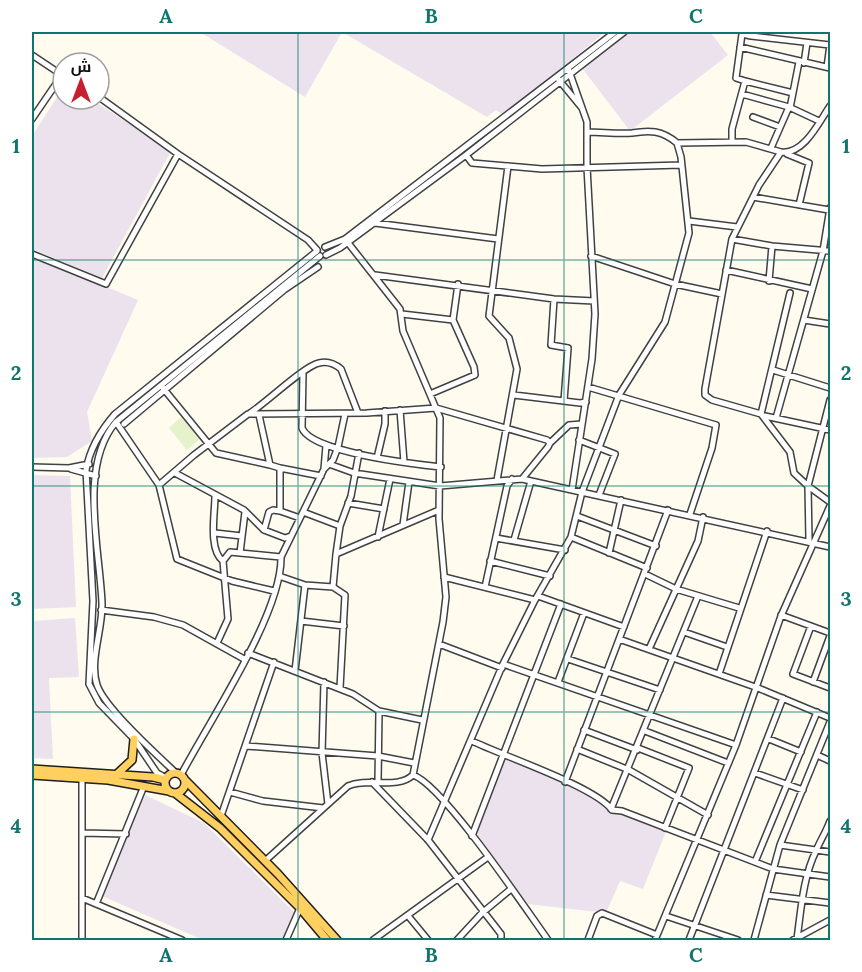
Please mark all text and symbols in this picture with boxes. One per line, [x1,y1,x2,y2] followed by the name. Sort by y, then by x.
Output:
[159,3,173,28] text: A
[424,3,438,28] text: B
[689,3,703,28] text: C
[51,51,111,111] north arrow
[71,56,91,76] text: ش
[12,133,20,158] text: 1
[842,133,850,158] text: 1
[11,360,21,385] text: 2
[841,360,851,385] text: 2
[10,586,22,611] text: 3
[840,586,852,611] text: 3
[11,813,22,838] text: 4
[841,813,852,838] text: 4
[159,942,173,967] text: A
[424,942,438,967] text: B
[689,942,703,967] text: C

